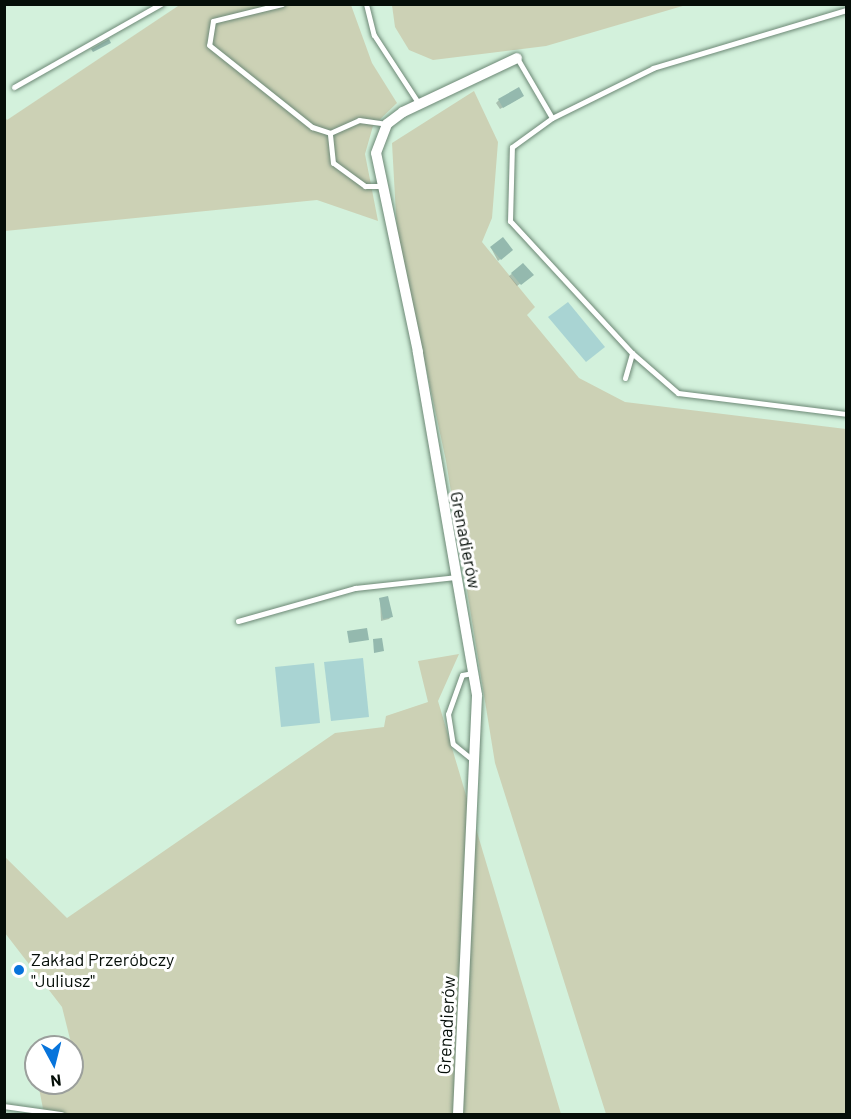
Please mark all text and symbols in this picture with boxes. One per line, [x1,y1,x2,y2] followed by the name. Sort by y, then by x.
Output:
[446,489,486,591] street label: Grenadierów
[31,949,174,992] place label: Zakład Przeróbczy "Juliusz"
[12,963,26,977] marker: Zakład Przeróbczy "Juliusz"
[433,975,459,1075] street label: Grenadierów
[24,1035,84,1095] north arrow
[50,1071,62,1091] text: N

